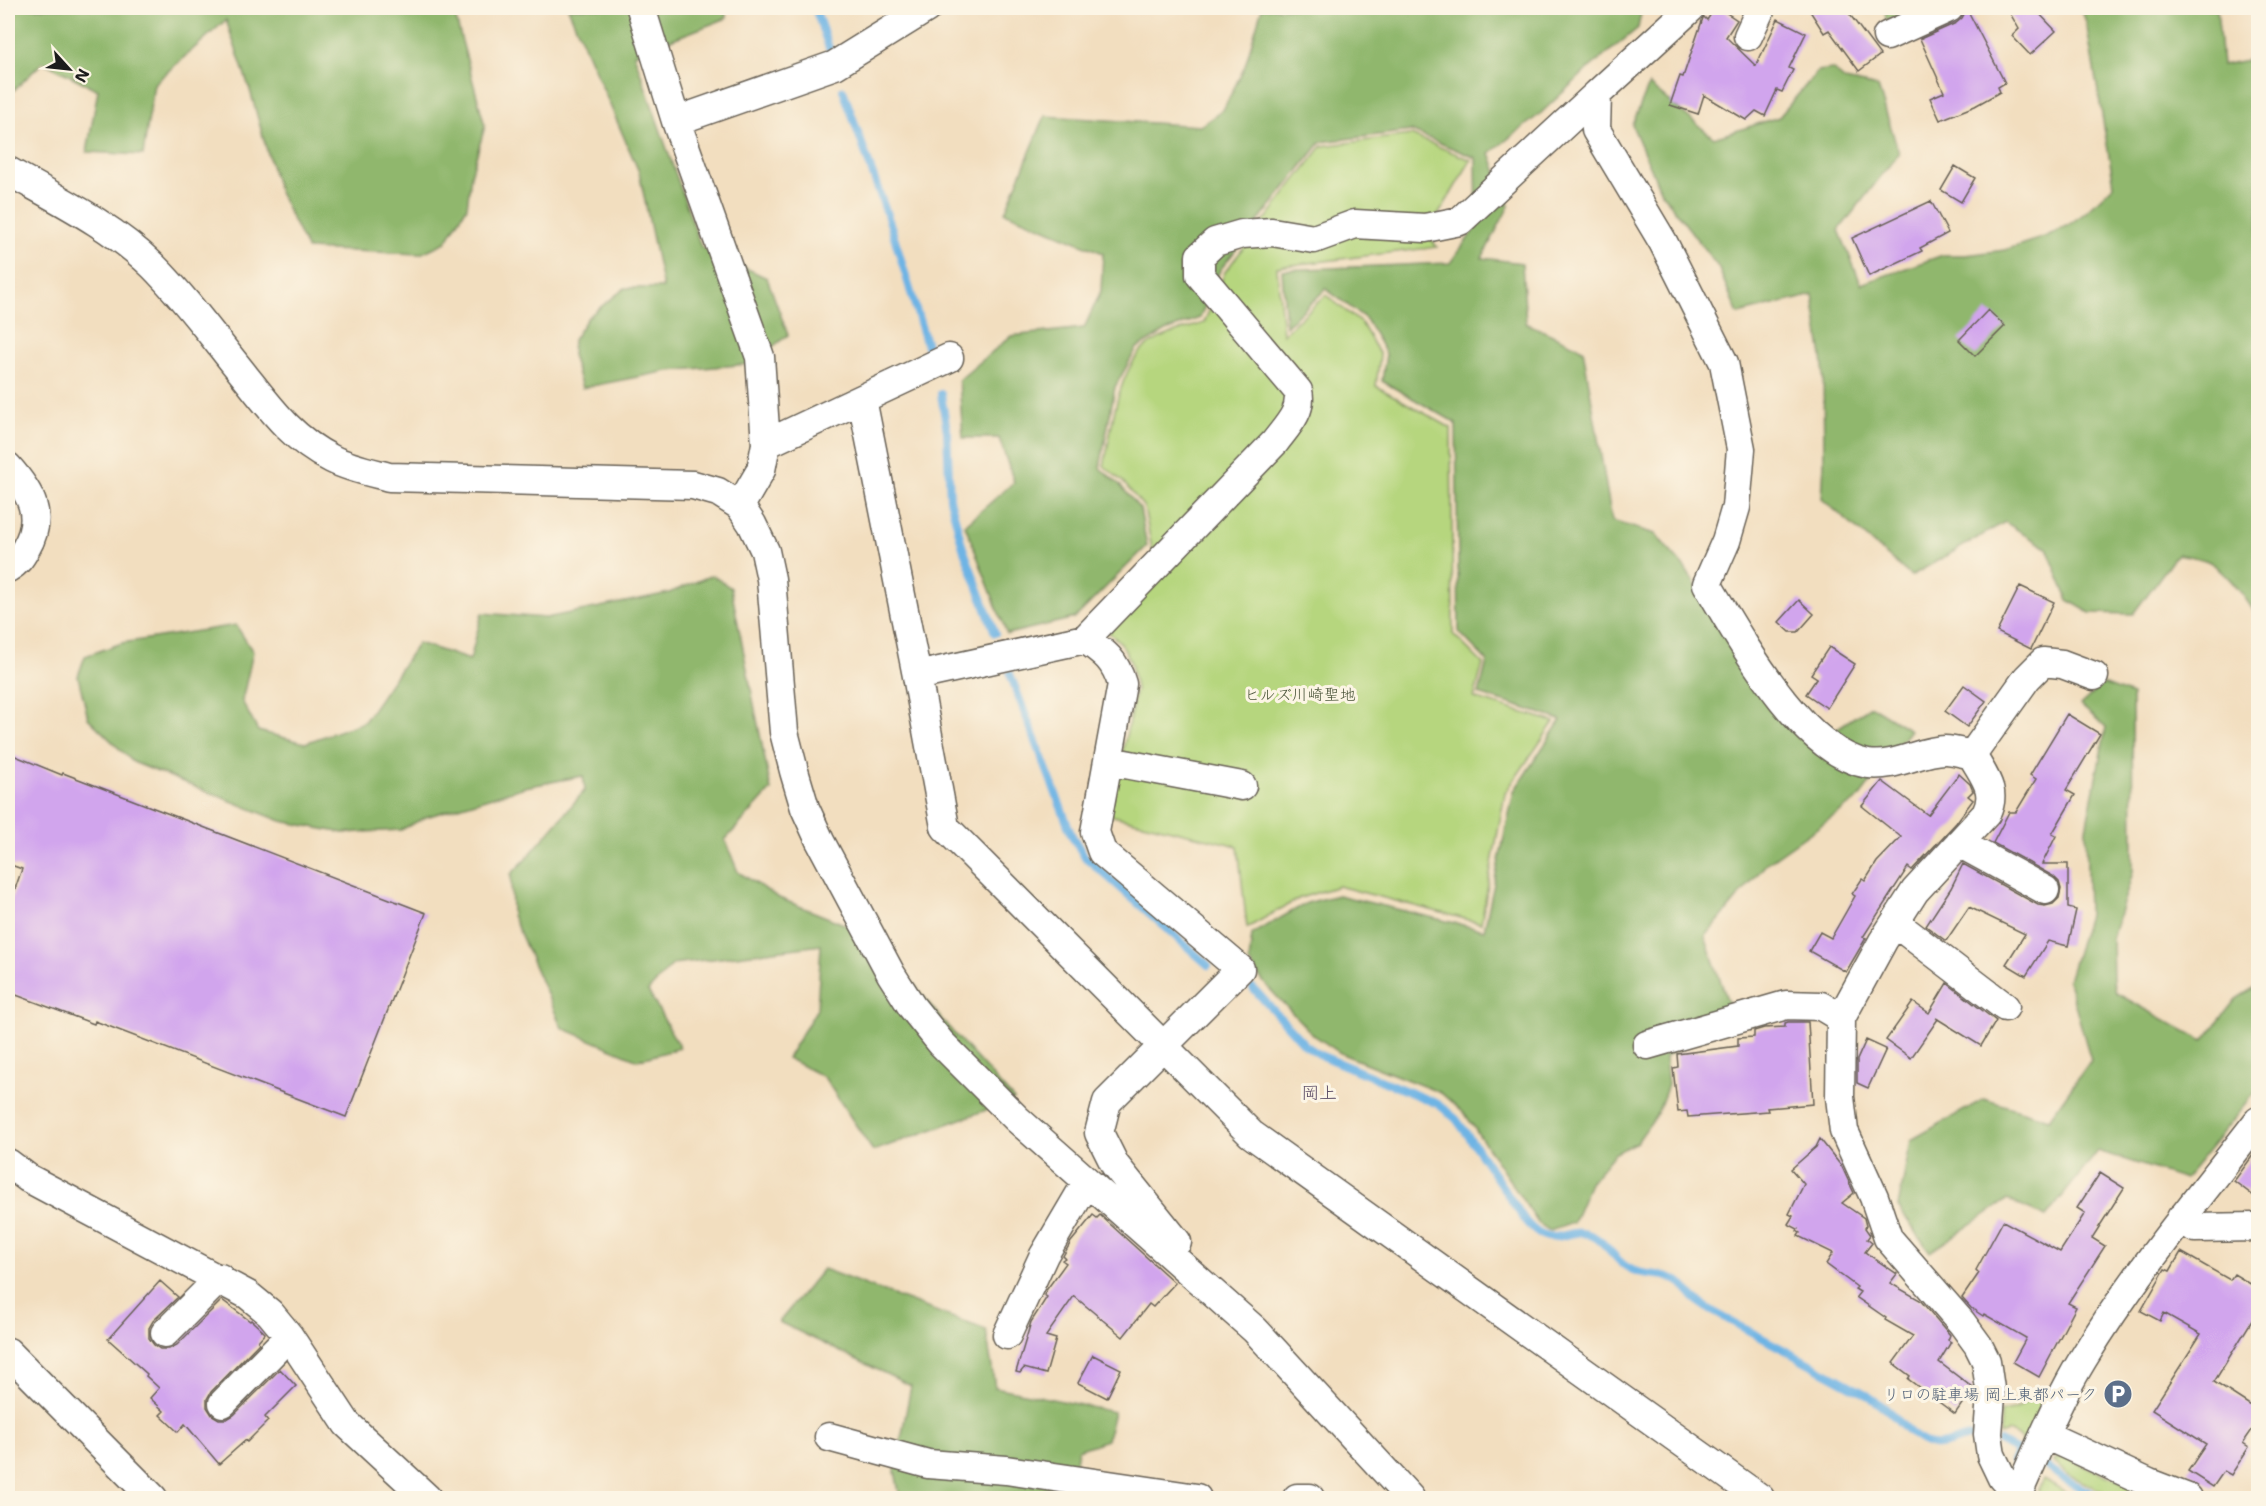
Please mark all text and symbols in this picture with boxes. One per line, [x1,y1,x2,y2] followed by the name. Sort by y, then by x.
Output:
[39,39,99,99] north arrow
[70,65,94,86] text: N
[1244,684,1356,705] park label: ヒルズ川崎聖地
[1301,1081,1337,1105] district label: 岡上
[2102,1378,2134,1410] parking icon: リロの駐車場 岡上東都パーク
[1884,1384,2097,1405] place label: リロの駐車場 岡上東都パーク

